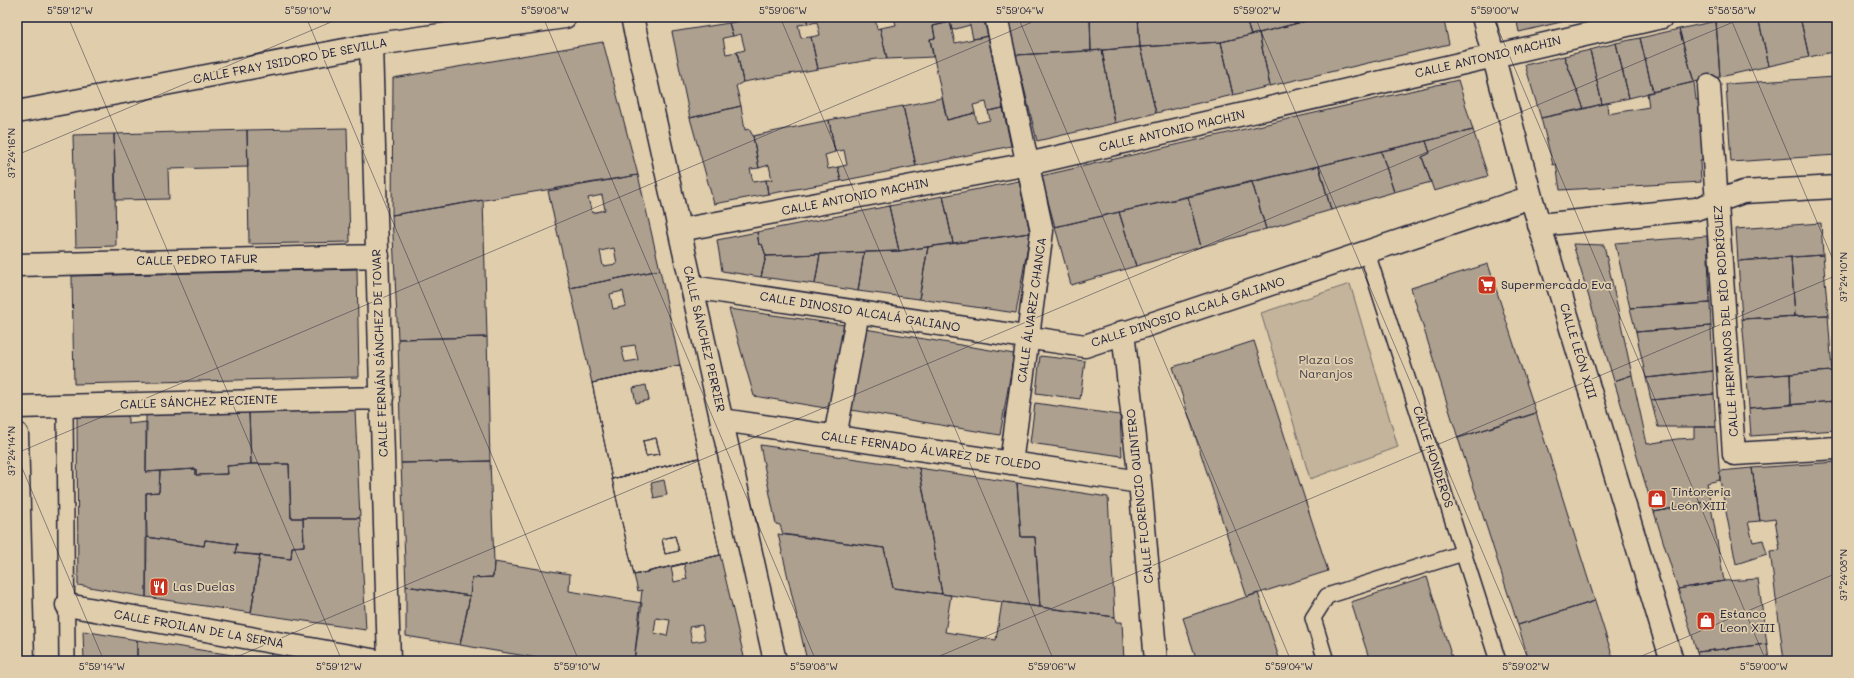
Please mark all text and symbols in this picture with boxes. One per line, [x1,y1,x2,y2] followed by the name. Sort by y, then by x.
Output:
[47,3,93,17] text: 5°59'12"W
[285,3,332,17] text: 5°59'10"W
[521,3,569,17] text: 5°59'08"W
[759,3,807,17] text: 5°59'06"W
[996,3,1044,17] text: 5°59'04"W
[1233,3,1281,17] text: 5°59'02"W
[1471,3,1519,17] text: 5°59'00"W
[1708,3,1756,17] text: 5°58'58"W
[1413,31,1562,81] street label: CALLE ANTONIO MACHIN
[192,33,388,87] street label: CALLE FRAY ISIDORO DE SEVILLA
[1097,105,1246,155] street label: CALLE ANTONIO MACHIN
[4,128,18,178] text: 37°24'16"N
[780,174,930,218] street label: CALLE ANTONIO MACHIN
[1709,205,1741,437] street label: CALLE HERMANOS DEL RÍO RODRÍGUEZ
[1013,236,1049,384] street label: CALLE ÁLVAREZ CHANCA
[367,249,391,457] street label: CALLE FERNÁN SÁNCHEZ DE TOVAR
[136,250,258,268] street label: CALLE PEDRO TAFUR
[1836,252,1850,302] text: 37°24'10"N
[680,264,730,413] street label: CALLE SÁNCHEZ PERRIER
[1089,272,1287,350] street label: CALLE DINOSIO ALCALÁ GALIANO
[1476,274,1498,296] supermarket icon: Supermercado Eva
[1501,276,1612,292] place label: Supermercado Eva
[759,287,962,335] street label: CALLE DINOSIO ALCALÁ GALIANO
[1557,301,1601,401] street label: CALLE LEÓN XIII
[1298,351,1354,381] park label: Plaza Los Naranjos
[120,390,278,412] street label: CALLE SÁNCHEZ RECIENTE
[1410,404,1458,510] street label: CALLE HONDEROS
[1122,408,1156,584] street label: CALLE FLORENCIO QUINTERO
[4,426,18,476] text: 37°24'14"N
[820,427,1042,473] street label: CALLE FERNADO ÁLVAREZ DE TOLEDO
[1671,483,1731,513] place label: Tintoreria León XIII
[1646,488,1668,510] shop icon: Tintoreria León XIII
[1836,549,1850,601] text: 37°24'08"N
[148,576,170,598] restaurant icon: Las Duelas
[173,578,235,594] place label: Las Duelas
[113,605,286,651] street label: CALLE FROILAN DE LA SERNA
[1720,605,1775,635] place label: Estanco Leon XIII
[1695,610,1717,632] shop icon: Estanco Leon XIII
[79,659,125,673] text: 5°59'14"W
[316,659,362,673] text: 5°59'12"W
[554,659,601,673] text: 5°59'10"W
[790,659,838,673] text: 5°59'08"W
[1028,659,1076,673] text: 5°59'06"W
[1265,659,1313,673] text: 5°59'04"W
[1502,659,1550,673] text: 5°59'02"W
[1740,659,1788,673] text: 5°59'00"W

